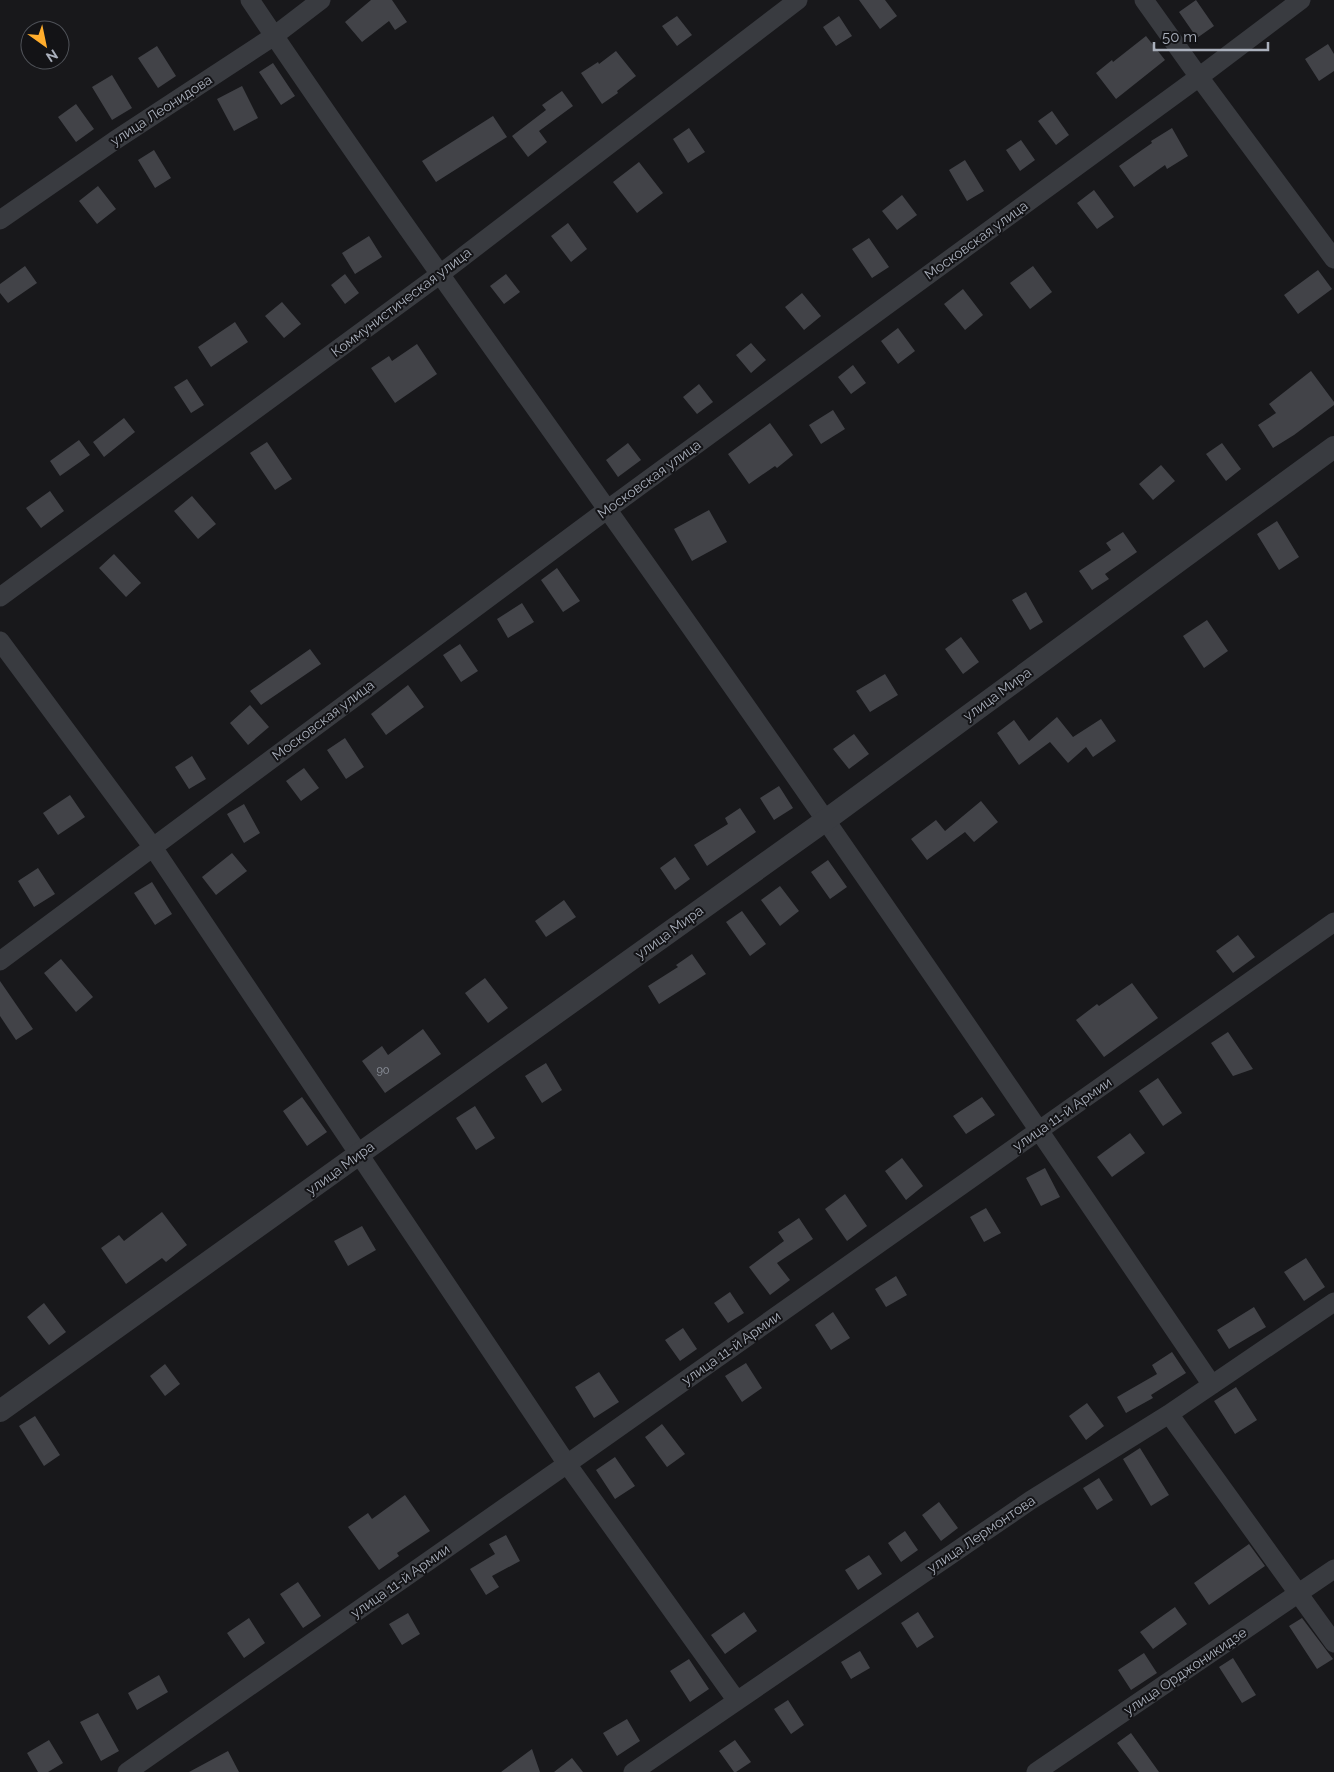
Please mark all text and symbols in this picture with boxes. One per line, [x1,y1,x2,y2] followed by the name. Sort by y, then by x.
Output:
[20,20,70,70] north arrow
[1154,20,1268,52] scale bar
[1162,28,1197,46] text: 50 m
[43,46,61,66] text: N
[107,71,215,149] street label: улица Леонидова
[921,197,1031,283] street label: Московская улица
[328,244,474,360] street label: Коммунистическая улица
[594,436,704,522] street label: Московская улица
[960,664,1034,724] street label: улица Мира
[269,676,377,764] street label: Московская улица
[632,902,706,962] street label: улица Мира
[376,1064,390,1077] house number: 90
[1010,1074,1114,1154] street label: улица 11-й Армии
[303,1138,377,1198] street label: улица Мира
[679,1308,783,1388] street label: улица 11-й Армии
[924,1492,1038,1576] street label: улица Лермонтова
[348,1541,452,1621] street label: улица 11-й Армии
[1121,1624,1249,1718] street label: улица Орджоникидзе

